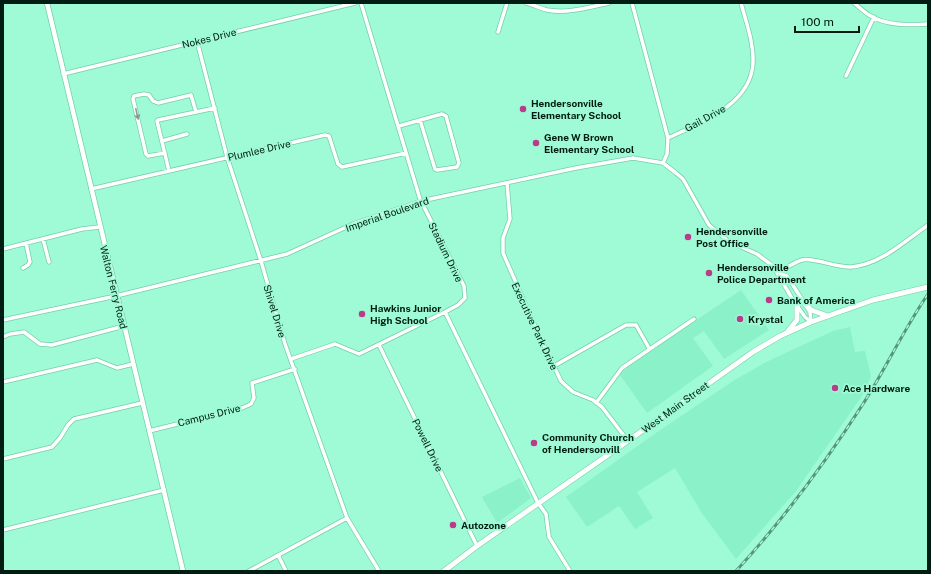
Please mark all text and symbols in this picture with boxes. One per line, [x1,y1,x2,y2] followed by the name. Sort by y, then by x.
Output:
[795,8,859,34] scale bar
[801,15,834,29] text: 100 m
[181,25,238,51] street label: Nokes Drive
[531,97,621,121] place label: Hendersonville Elementary School
[683,102,728,134] street label: Gail Drive
[518,104,528,114] marker: Hendersonville Elementary School
[134,108,140,120] one-way arrow
[544,131,634,155] place label: Gene W Brown Elementary School
[226,137,292,163] street label: Plumlee Drive
[531,138,541,148] marker: Gene W Brown Elementary School
[344,194,430,234] street label: Imperial Boulevard
[426,220,466,284] street label: Stadium Drive
[696,225,768,249] place label: Hendersonville Post Office
[683,232,693,242] marker: Hendersonville Post Office
[98,244,130,330] street label: Walton Ferry Road
[717,261,806,285] place label: Hendersonville Police Department
[704,268,714,278] marker: Hendersonville Police Department
[509,280,561,372] street label: Executive Park Drive
[261,283,289,339] street label: Shivel Drive
[777,294,855,306] place label: Bank of America
[764,295,774,305] marker: Bank of America
[370,302,441,326] place label: Hawkins Junior High School
[357,309,367,319] marker: Hawkins Junior High School
[748,313,783,325] place label: Krystal
[735,314,745,324] marker: Krystal
[639,378,711,435] street label: West Main Street
[843,382,911,394] place label: Ace Hardware
[830,383,840,393] marker: Ace Hardware
[176,401,242,429] street label: Campus Drive
[410,417,446,474] street label: Powell Drive
[542,431,634,455] place label: Community Church of Hendersonvill
[529,438,539,448] marker: Community Church of Hendersonvill
[461,519,506,531] place label: Autozone
[448,520,458,530] marker: Autozone

